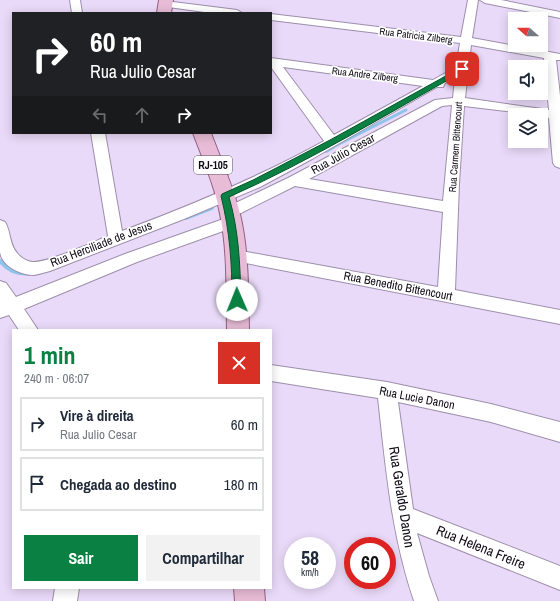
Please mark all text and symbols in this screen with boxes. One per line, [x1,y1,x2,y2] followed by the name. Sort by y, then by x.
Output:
[508,12,548,52] north arrow
[508,12,548,148] map controls
[90,23,142,61] text: 60 m
[379,25,454,46] street label: Rua Patricia Zilberg
[24,28,76,80] icon: right
[445,52,479,86] pin
[451,58,473,80] icon: arrive
[90,59,196,84] text: Rua Julio Cesar
[508,60,548,100] button: sound
[331,64,399,85] street label: Rua Andre Zilberg
[446,101,465,193] street label: Rua Carmem Bittencourt
[89,104,111,126] icon: left
[131,104,153,126] icon: ahead
[173,104,195,126] icon: right
[508,108,548,148] button: layers
[308,130,378,178] street label: Rua Julio Cesar
[194,156,232,174] road number: RJ-105
[48,217,154,271] street label: Rua Herciliade de Jesus
[342,268,454,304] street label: Rua Benedito Bittencourt
[216,279,258,321] position arrow
[24,339,75,371] text: 1 min
[218,342,260,384] button: close
[24,370,89,387] text: 240 m · 06:07
[378,383,456,413] street label: Rua Lucie Danon
[60,405,134,426] text: Vire à direita
[26,413,48,435] icon: right
[231,414,258,435] text: 60 m
[60,426,136,443] text: Rua Julio Cesar
[385,445,419,549] street label: Rua Geraldo Danon
[26,473,48,495] icon: arrive
[60,474,177,495] text: Chegada ao destino
[224,474,258,495] text: 180 m
[434,521,528,573] street label: Rua Helena Freire
[24,535,138,581] button: Sair
[146,535,260,581] button: Compartilhar
[344,537,396,589] speed limit sign: 60
[301,544,319,571] text: 58
[301,566,319,579] text: km/h

